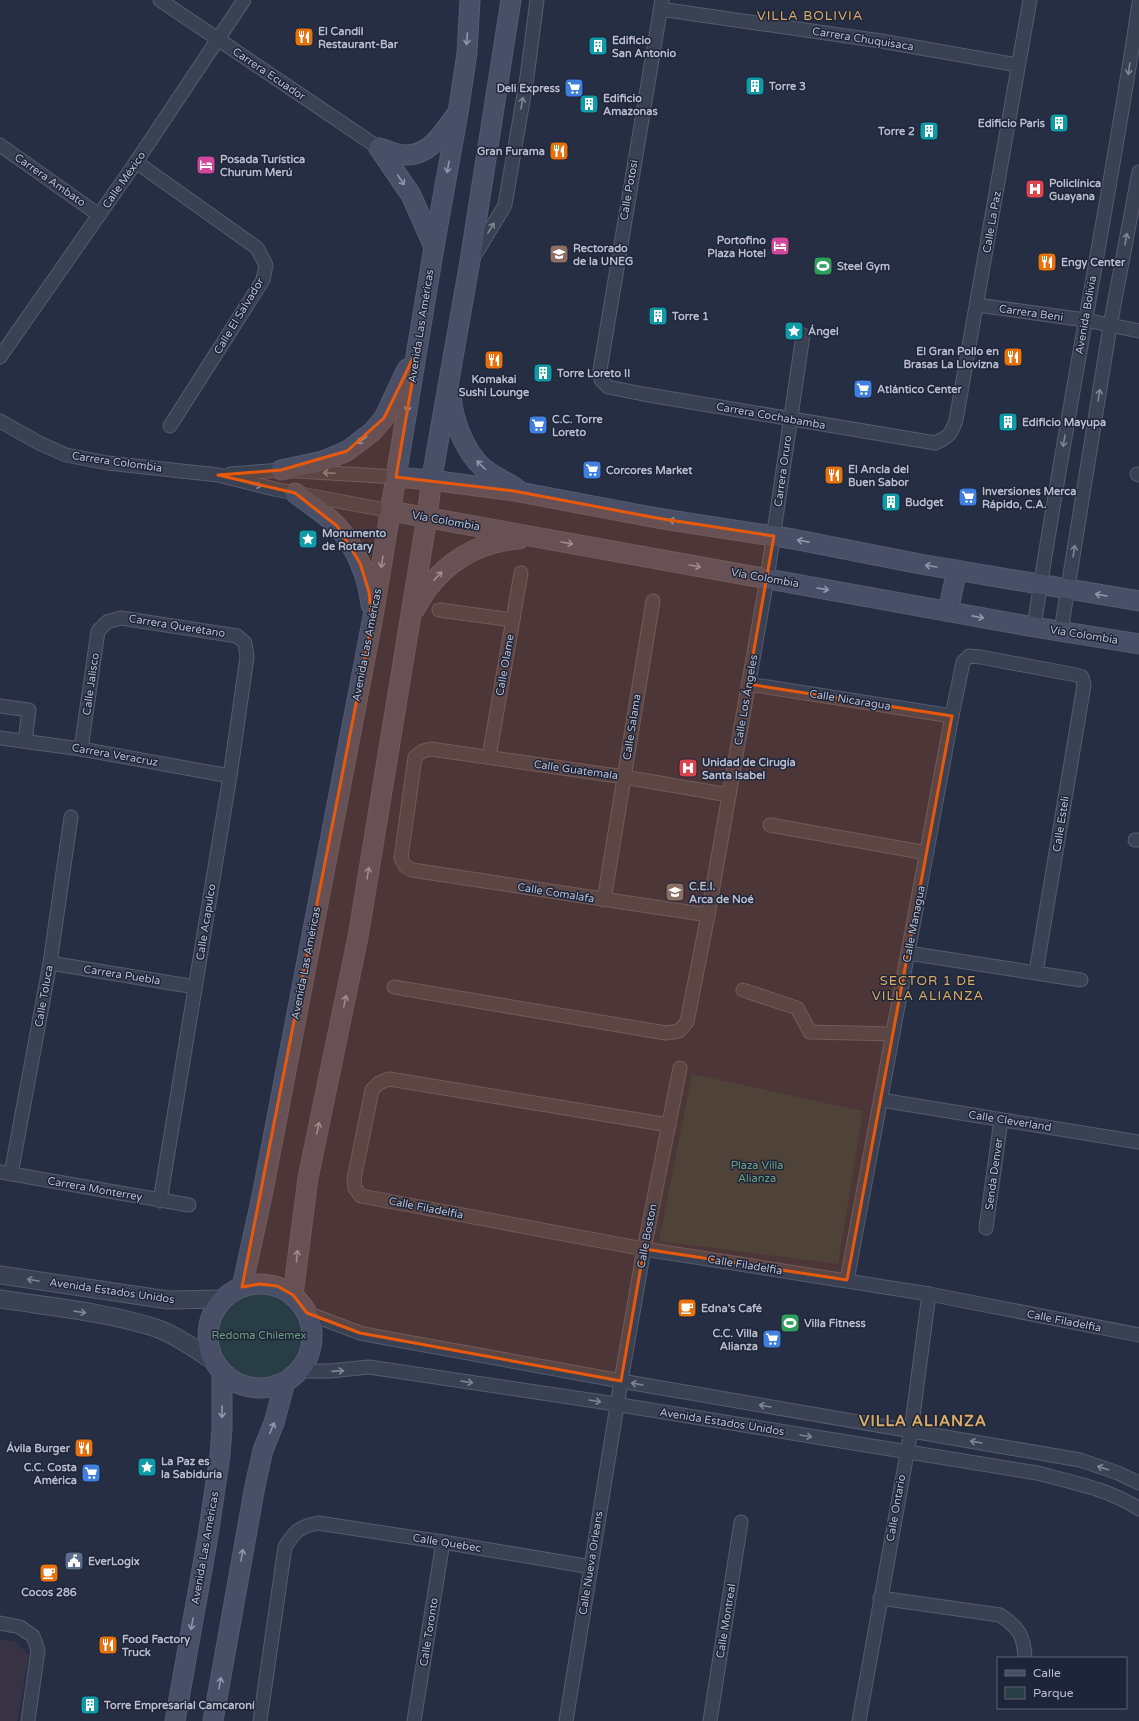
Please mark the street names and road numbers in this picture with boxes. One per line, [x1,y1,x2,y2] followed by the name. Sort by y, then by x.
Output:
[811,25,915,53] street label: Carrera Chuquisaca
[230,45,309,104] street label: Carrera Ecuador
[100,149,148,211] street label: Calle México
[12,151,88,209] street label: Carrera Ambato
[617,159,641,221] street label: Calle Potosí
[980,190,1004,254] street label: Calle La Paz
[406,268,436,384] street label: Avenida Las Américas
[211,275,267,356] street label: Calle El Salvador
[1073,275,1099,355] street label: Avenida Bolivia
[998,302,1064,324] street label: Carrera Beni
[715,400,827,432] street label: Carrera Cochabamba
[772,434,794,508] street label: Carrera Oruro
[71,449,163,475] street label: Carrera Colombia
[411,509,481,533] street label: Vía Colombia
[730,566,800,590] street label: Vía Colombia
[350,588,384,702] street label: Avenida Las Américas
[128,612,226,640] street label: Carrera Querétano
[1049,623,1119,647] street label: Vía Colombia
[493,633,517,697] street label: Calle Olame
[80,652,102,716] street label: Calle Jalisco
[731,653,760,746] street label: Calle Los Ángeles
[808,687,892,713] street label: Calle Nicaragua
[620,693,644,761] street label: Calle Salama
[71,741,160,769] street label: Carrera Veracruz
[533,758,619,782] street label: Calle Guatemala
[1050,795,1072,853] street label: Calle Esteli
[517,880,595,906] street label: Calle Comalafa
[194,882,219,961] street label: Calle Acapulco
[900,885,928,963] street label: Calle Managua
[289,906,323,1020] street label: Avenida Las Américas
[83,963,161,987] street label: Carrera Puebla
[32,964,56,1028] street label: Calle Toluca
[968,1108,1052,1134] street label: Calle Cleverland
[982,1136,1006,1211] street label: Senda Denver
[47,1174,143,1204] street label: Carrera Monterrey
[388,1194,464,1222] street label: Calle Filadelfia
[634,1203,660,1269] street label: Calle Boston
[707,1253,783,1277] street label: Calle Filadelfia
[49,1276,175,1306] street label: Avenida Estados Unidos
[1026,1307,1102,1335] street label: Calle Filadelfia
[659,1406,785,1438] street label: Avenida Estados Unidos
[884,1473,908,1543] street label: Calle Ontario
[189,1490,221,1606] street label: Avenida Las Américas
[576,1510,606,1616] street label: Calle Nueva Orleans
[412,1531,482,1555] street label: Calle Quebec
[714,1583,738,1659] street label: Calle Montreal
[417,1597,441,1667] street label: Calle Toronto

